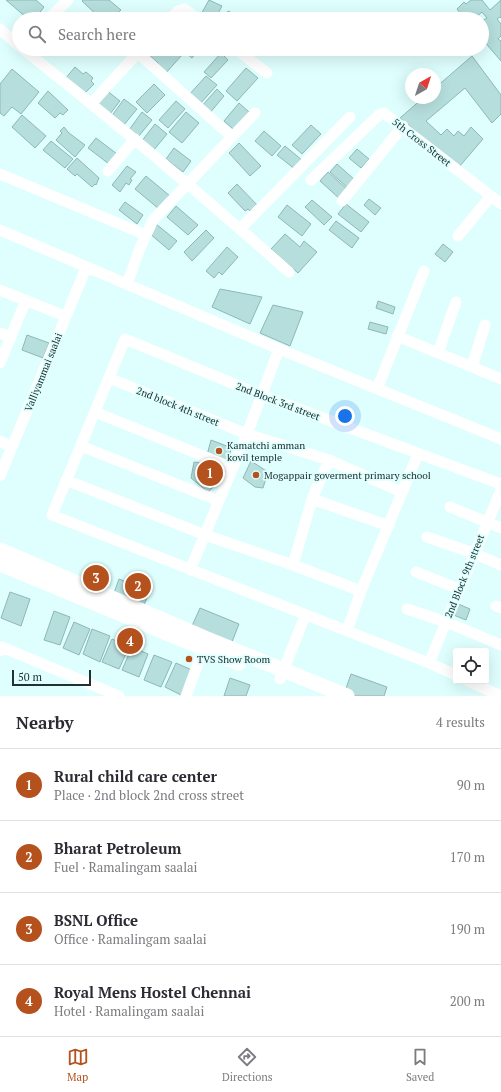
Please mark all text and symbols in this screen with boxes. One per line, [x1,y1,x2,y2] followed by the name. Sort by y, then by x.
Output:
[12,12,489,56] search box
[26,23,48,45] icon: search
[58,24,136,44] text: Search here
[405,68,441,104] north arrow
[390,115,454,170] street label: 5th Cross Street
[22,331,65,413] street label: Valliyammai saalai
[234,379,322,424] street label: 2nd Block 3rd street
[134,384,222,429] street label: 2nd block 4th street
[335,406,355,426] your location
[227,439,305,464] place label: Kamatchi amman kovil temple
[214,446,224,456] marker: Kamatchi amman kovil temple
[197,458,223,488] pin: 1
[264,469,431,482] place label: Mogappair goverment primary school
[251,470,261,480] marker: Mogappair goverment primary school
[442,532,487,620] street label: 2nd Block 9th street
[83,563,109,593] pin: 3
[125,571,151,601] pin: 2
[117,626,143,656] pin: 4
[453,648,489,684] map controls
[453,648,489,684] button: locate
[197,653,270,666] place label: TVS Show Room
[184,654,194,664] marker: TVS Show Room
[12,668,91,687] scale bar
[18,670,42,684] text: 50 m
[16,711,74,734] text: Nearby
[436,713,485,731] text: 4 results
[54,766,217,786] text: Rural child care center
[25,776,33,794] text: 1
[457,776,485,794] text: 90 m
[54,786,244,804] text: Place · 2nd block 2nd cross street
[54,838,181,858] text: Bharat Petroleum
[25,848,33,866] text: 2
[450,848,485,866] text: 170 m
[54,858,198,876] text: Fuel · Ramalingam saalai
[54,910,138,930] text: BSNL Office
[25,920,33,938] text: 3
[450,920,485,938] text: 190 m
[54,930,207,948] text: Office · Ramalingam saalai
[54,982,251,1002] text: Royal Mens Hostel Chennai
[25,992,33,1010] text: 4
[450,992,485,1010] text: 200 m
[54,1002,204,1020] text: Hotel · Ramalingam saalai
[67,1046,89,1084] tab: Map
[222,1046,273,1084] tab: Directions
[406,1046,434,1084] tab: Saved

